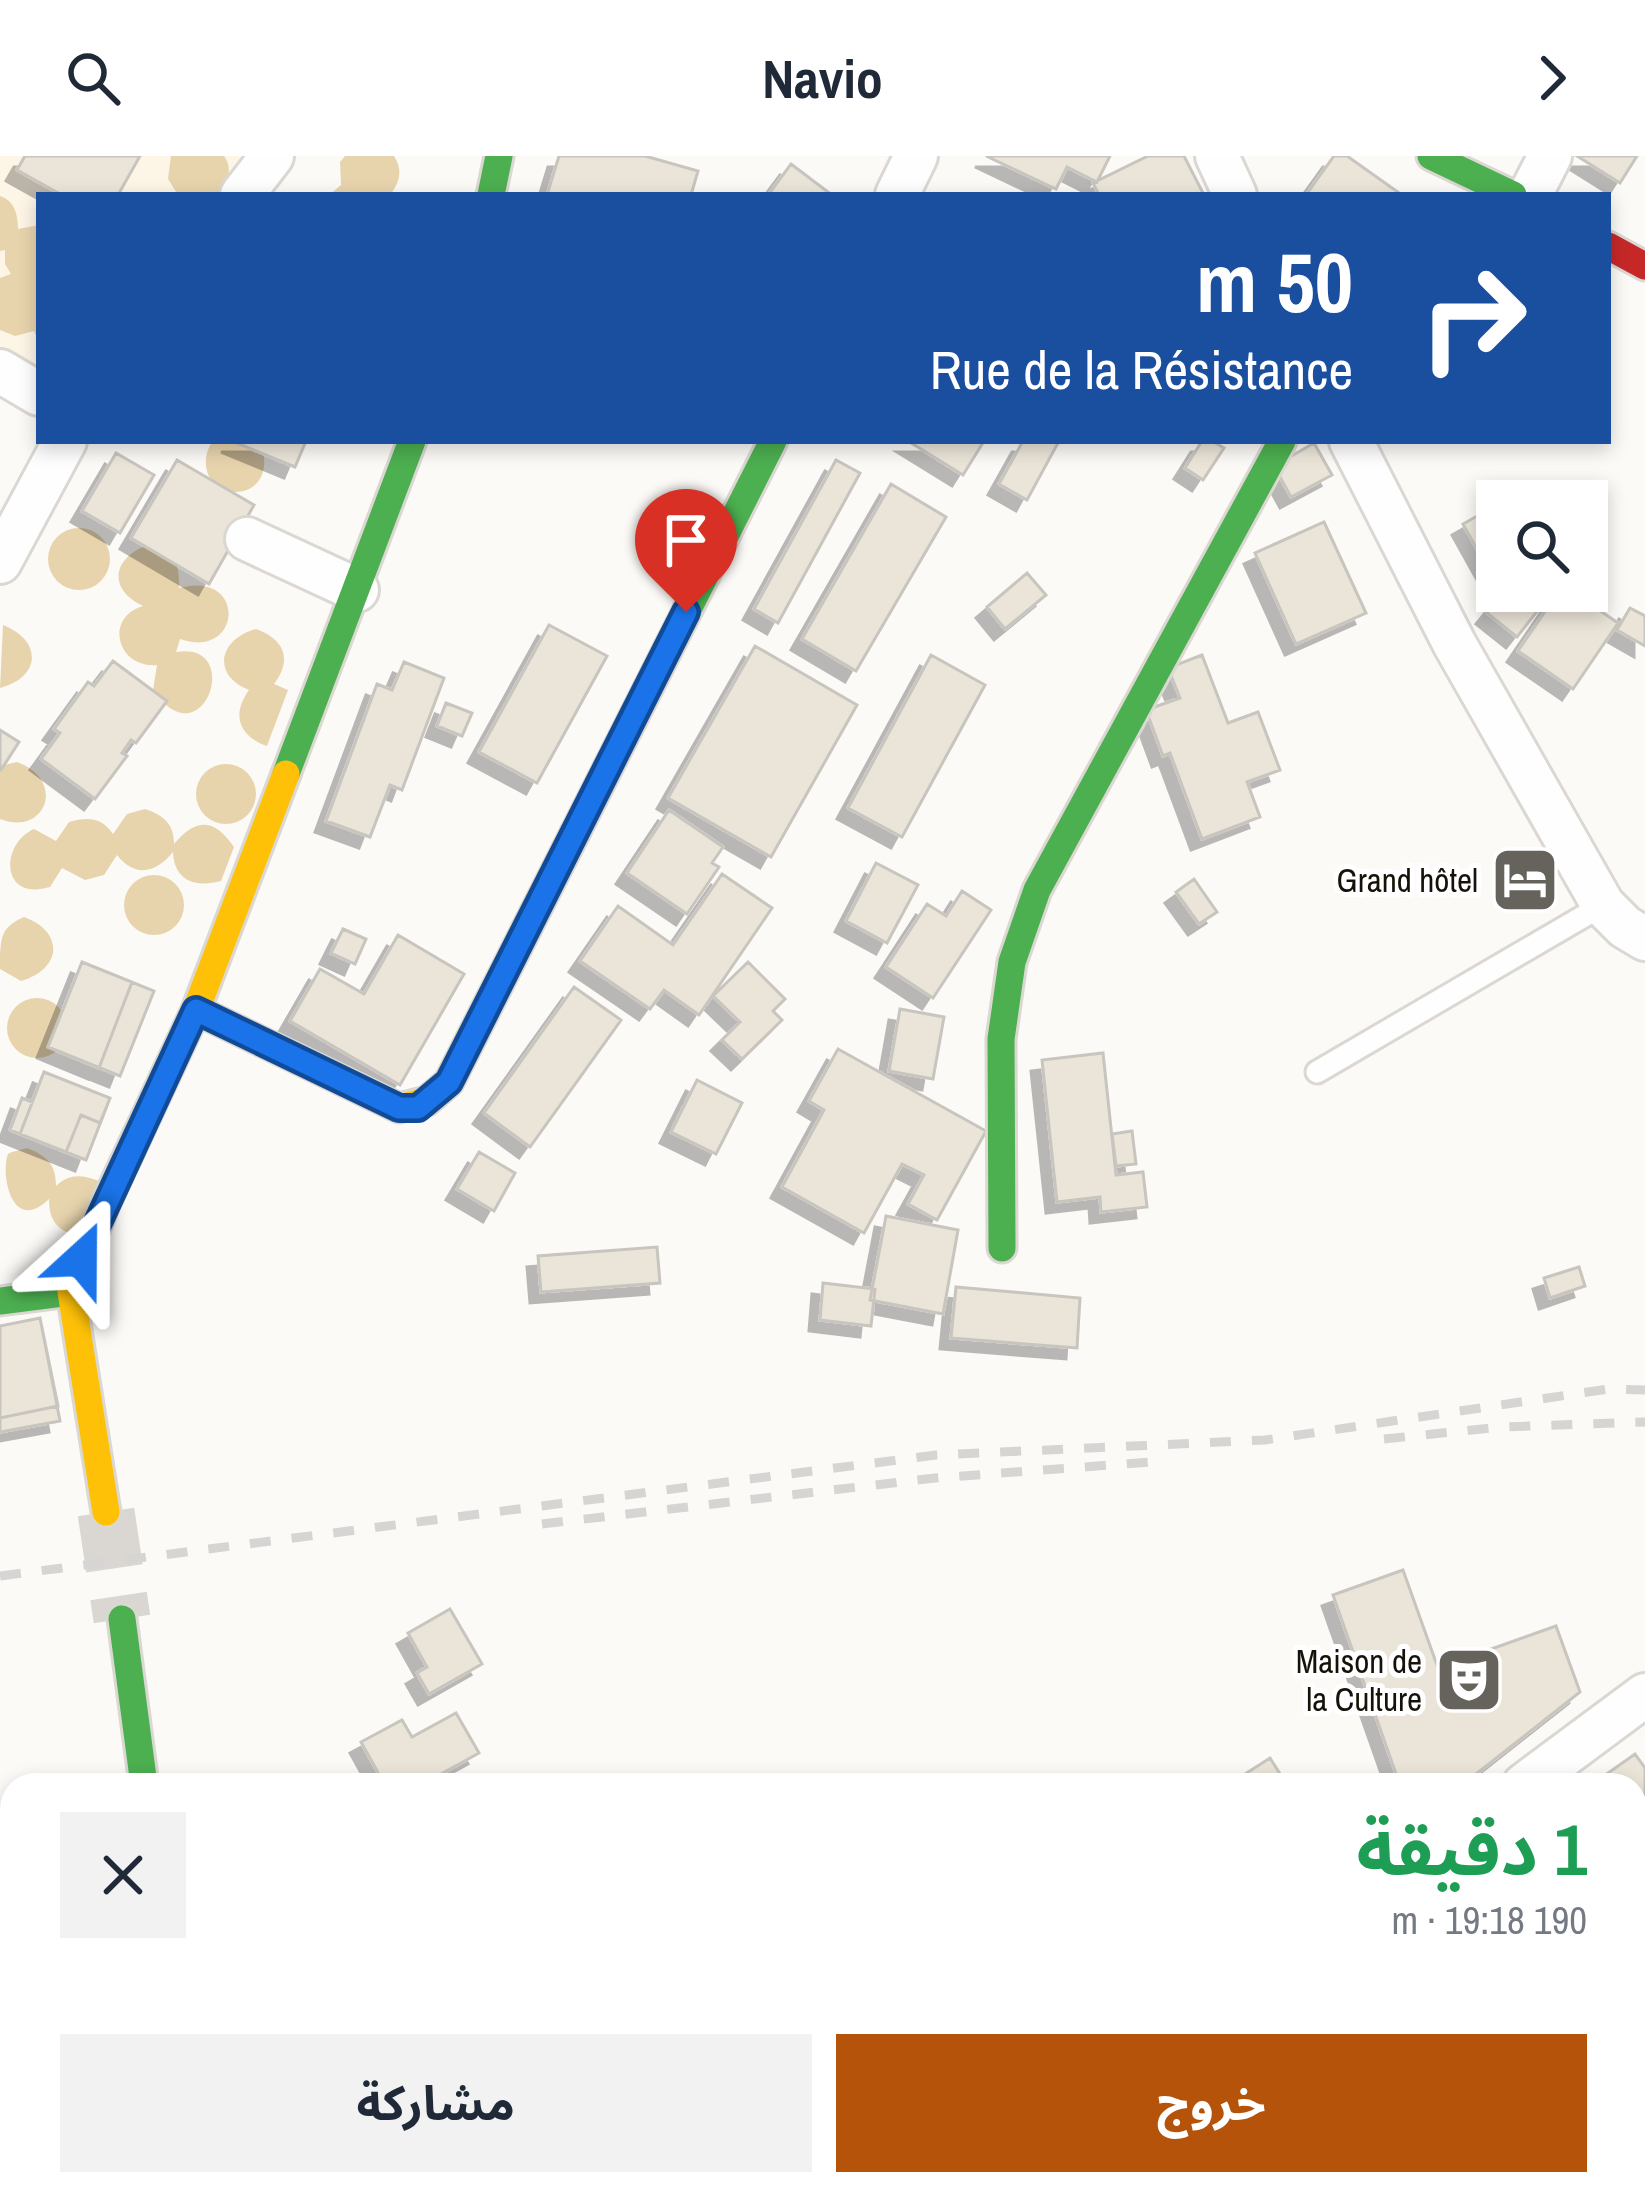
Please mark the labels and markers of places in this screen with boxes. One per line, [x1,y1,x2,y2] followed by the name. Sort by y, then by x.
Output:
[635,489,737,612] pin
[1490,845,1560,915] hotel icon: Grand hôtel
[1337,858,1478,902] place label: Grand hôtel
[1296,1639,1422,1721] place label: Maison de la Culture
[1434,1645,1504,1715] theatre icon: Maison de la Culture

